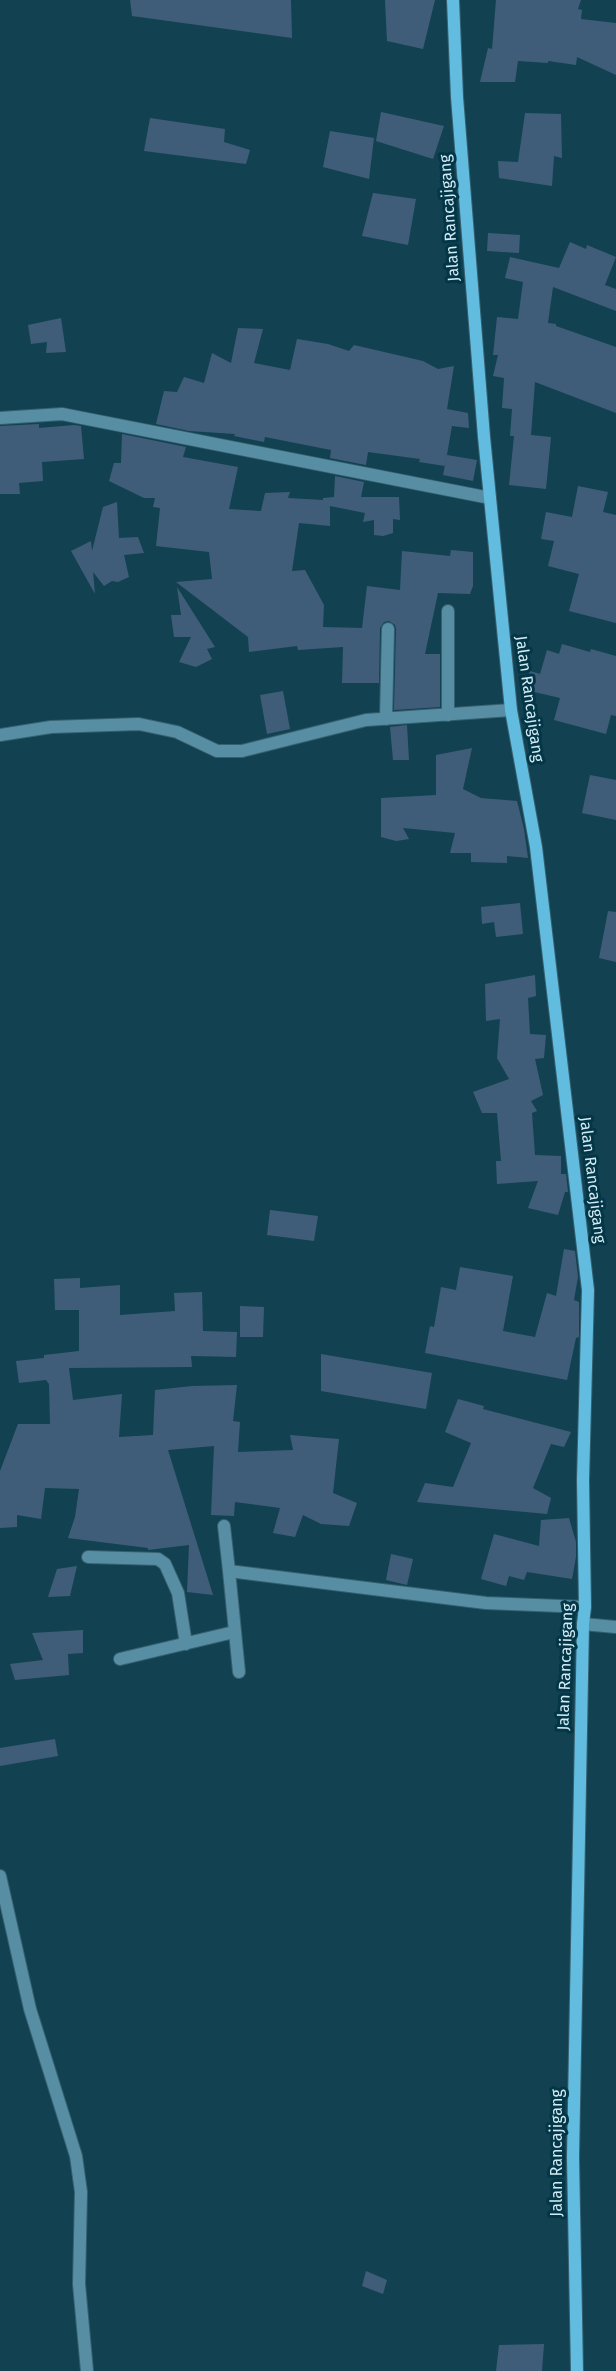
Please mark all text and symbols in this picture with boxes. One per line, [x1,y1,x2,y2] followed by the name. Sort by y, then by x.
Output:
[436,154,464,282] street label: Jalan Rancajigang
[511,635,547,763] street label: Jalan Rancajigang
[575,1116,609,1244] street label: Jalan Rancajigang
[554,1603,578,1731] street label: Jalan Rancajigang
[548,2089,568,2217] street label: Jalan Rancajigang

